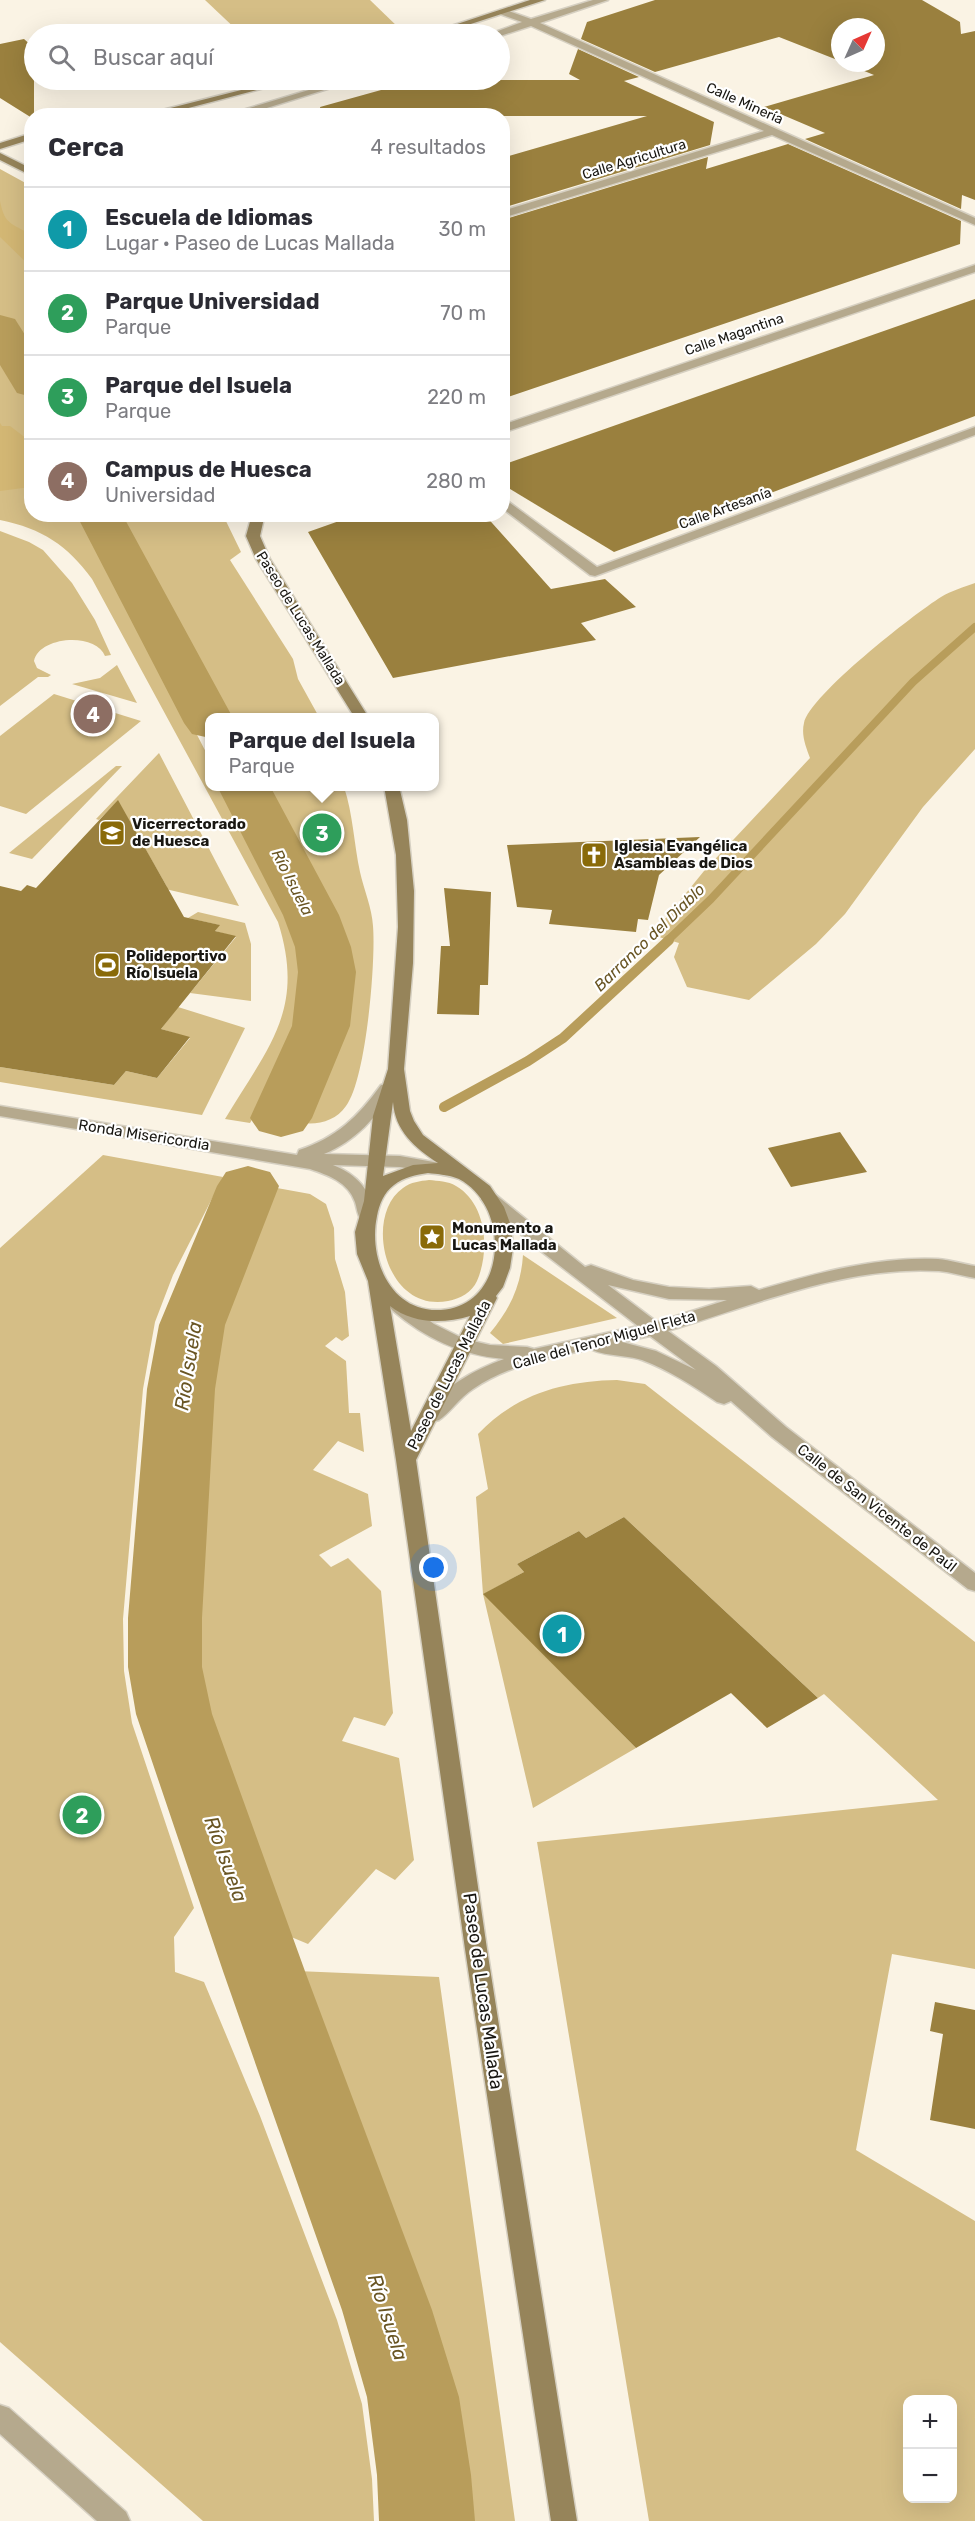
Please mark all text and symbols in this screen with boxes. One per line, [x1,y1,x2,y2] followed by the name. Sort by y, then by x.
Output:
[831,18,885,72] north arrow
[24,24,510,90] search box
[45,41,78,74] icon: search
[93,44,214,71] text: Buscar aquí
[704,79,786,128] street label: Calle Minería
[48,132,124,163] text: Cerca
[371,135,486,159] text: 4 resultados
[580,136,688,183] street label: Calle Agricultura
[105,204,313,231] text: Escuela de Idiomas
[63,217,72,241] text: 1
[439,217,486,241] text: 30 m
[105,231,395,255] text: Lugar · Paseo de Lucas Mallada
[105,288,320,315] text: Parque Universidad
[61,301,74,325] text: 2
[440,301,486,325] text: 70 m
[682,310,786,359] street label: Calle Magantina
[105,315,171,339] text: Parque
[105,372,292,399] text: Parque del Isuela
[61,385,74,409] text: 3
[427,385,486,409] text: 220 m
[105,399,171,423] text: Parque
[105,456,312,483] text: Campus de Huesca
[61,469,74,493] text: 4
[426,469,486,493] text: 280 m
[105,483,215,507] text: Universidad
[677,484,774,533] street label: Calle Artesanía
[253,548,349,688] street label: Paseo de Lucas Mallada
[74,692,112,736] pin: 4
[205,713,439,791] popup
[229,727,415,754] text: Parque del Isuela
[229,754,295,778] text: Parque
[302,810,342,856] pin: 3
[132,815,246,850] place label: Vicerrectorado de Huesca
[97,818,127,848] school or university icon: Vicerrectorado de Huesca
[614,837,753,872] place label: Iglesia Evangélica Asambleas de Dios
[579,840,609,870] church icon: Iglesia Evangélica Asambleas de Dios
[268,846,317,919] water label: Río Isuela
[590,880,709,995] water label: Barranco del Diablo
[126,947,227,982] place label: Polideportivo Río Isuela
[92,950,122,980] sports icon: Polideportivo Río Isuela
[77,1116,211,1154] street label: Ronda Misericordia
[452,1219,557,1254] place label: Monumento a Lucas Mallada
[417,1222,447,1252] place icon: Monumento a Lucas Mallada
[403,1297,495,1453] street label: Paseo de Lucas Mallada
[511,1307,697,1373] street label: Calle del Tenor Miguel Fleta
[169,1319,207,1412] water label: Río Isuela
[794,1440,960,1576] street label: Calle de San Vicente de Paúl
[419,1553,448,1582] your location
[542,1612,582,1656] pin: 1
[62,1792,101,1838] pin: 2
[199,1813,253,1906] water label: Río Isuela
[458,1891,508,2091] street label: Paseo de Lucas Mallada
[363,2271,413,2364] water label: Río Isuela
[903,2395,957,2503] map controls
[903,2395,957,2449] button: +
[903,2449,957,2503] button: −

